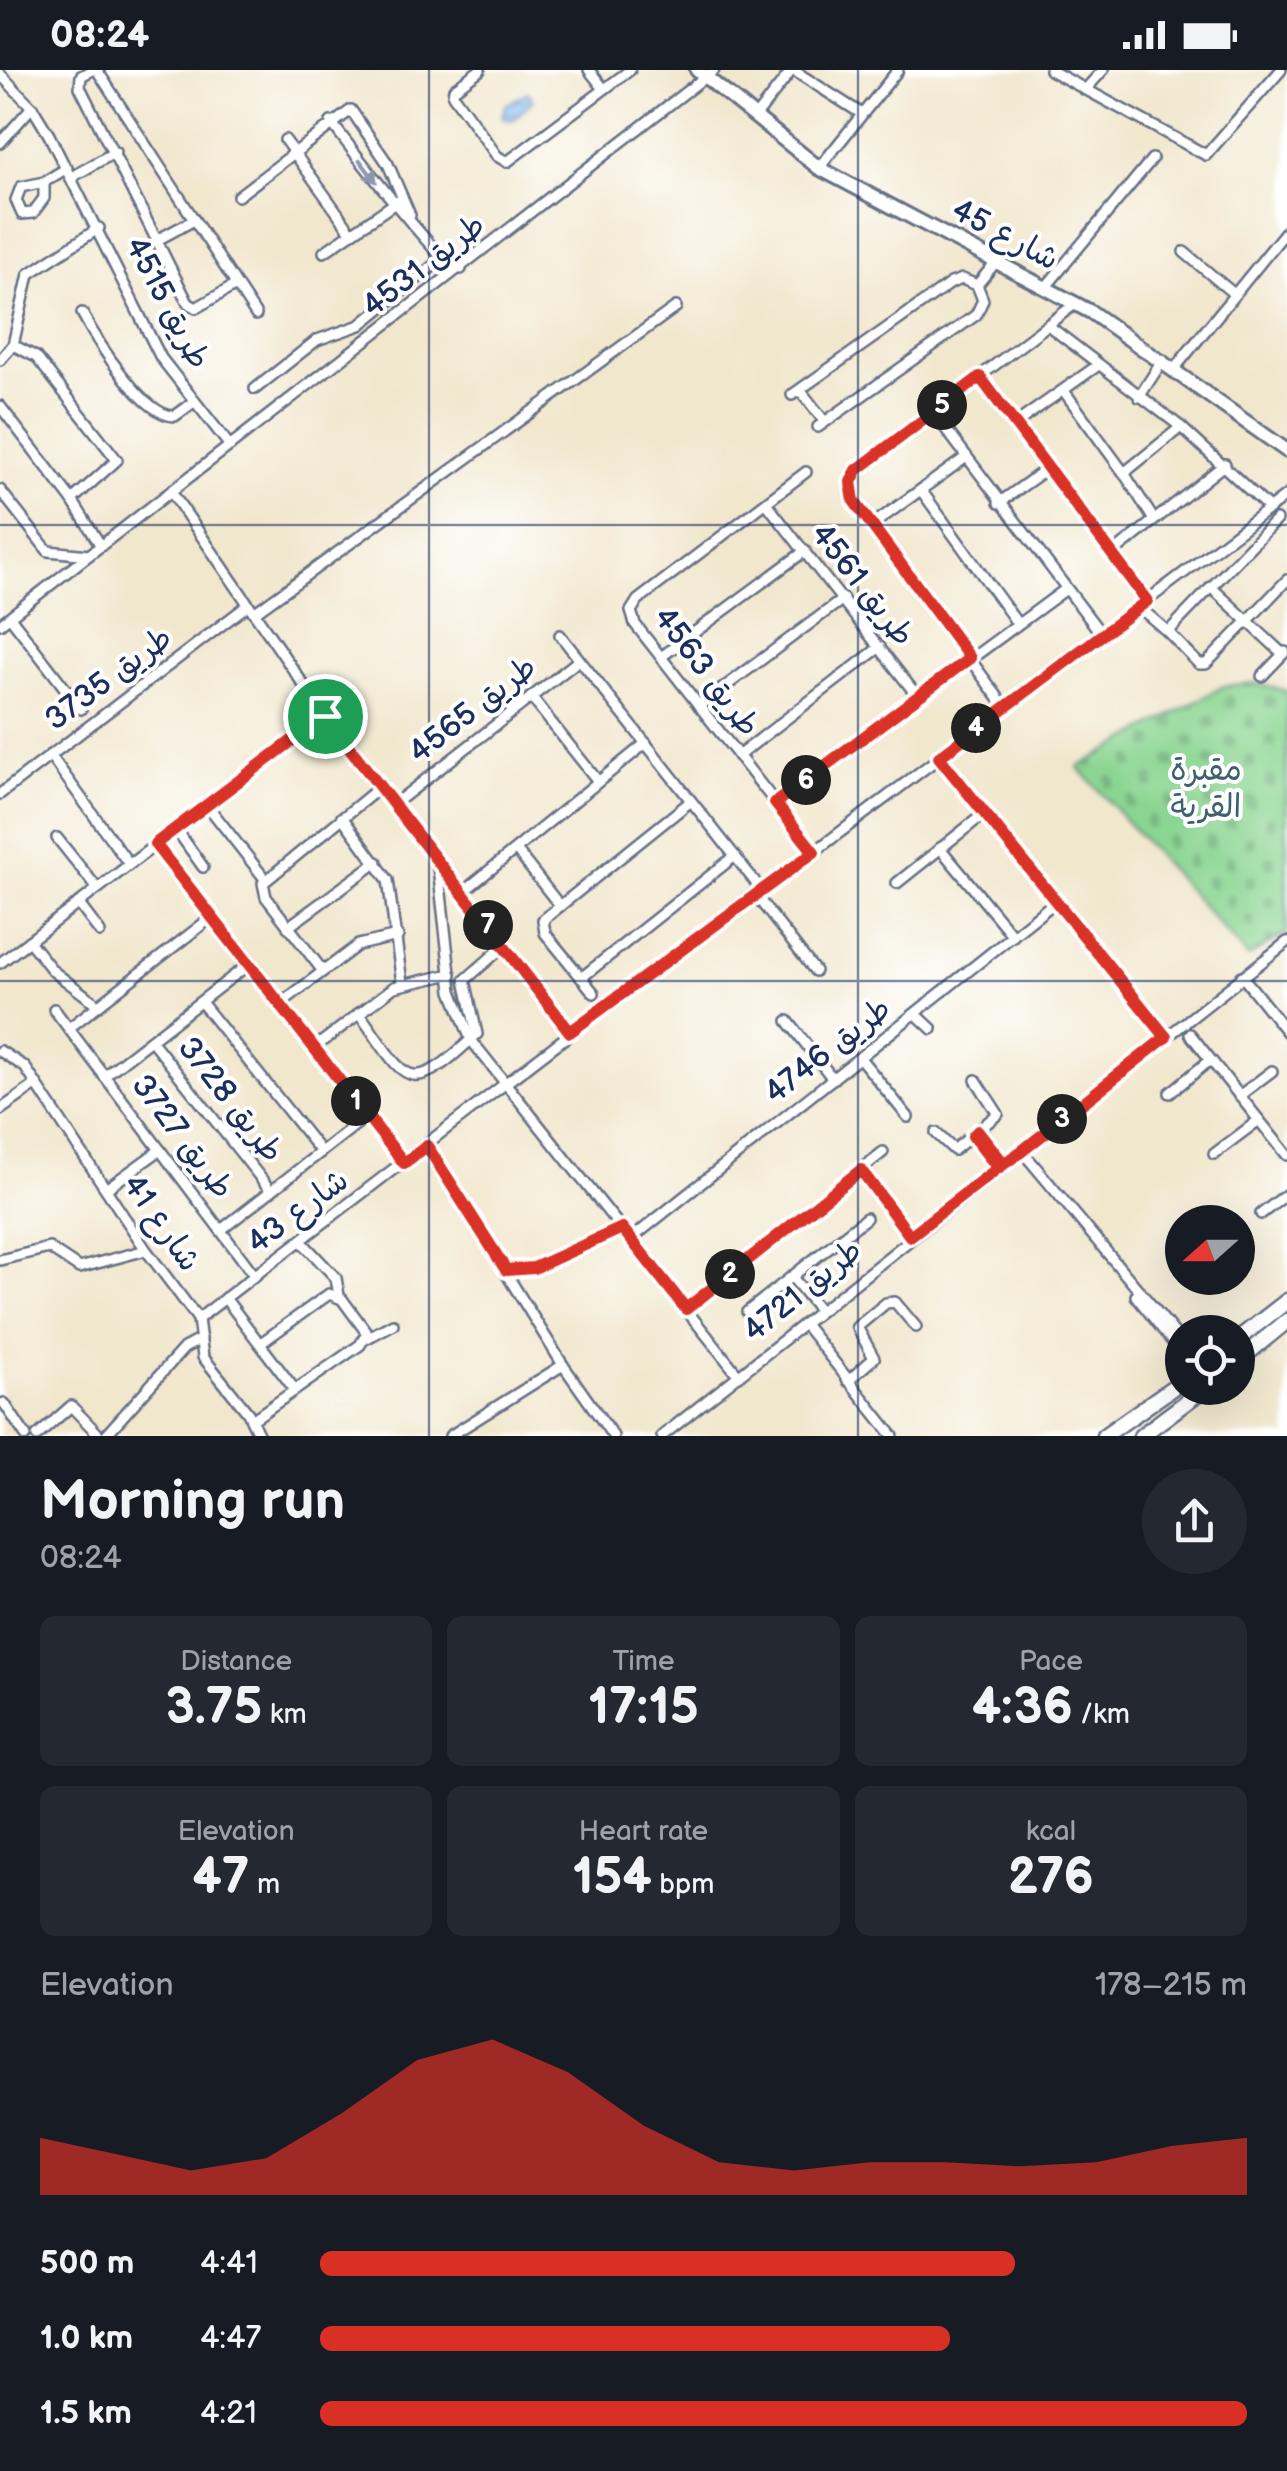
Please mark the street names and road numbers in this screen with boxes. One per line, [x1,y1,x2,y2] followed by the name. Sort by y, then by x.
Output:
[944,191,1065,281] street label: شارع 45
[355,206,493,326] street label: طريق 4531
[116,230,218,376] street label: طريق 4515
[802,516,922,654] street label: طريق 4561
[644,599,768,745] street label: طريق 4563
[38,619,180,739] street label: طريق 3735
[401,648,545,772] street label: طريق 4565
[757,989,899,1113] street label: طريق 4746
[169,1029,291,1171] street label: طريق 3728
[123,1067,241,1207] street label: طريق 3727
[240,1161,358,1264] street label: شارع 43
[112,1167,208,1280] street label: شارع 41
[736,1231,870,1351] street label: طريق 4721

